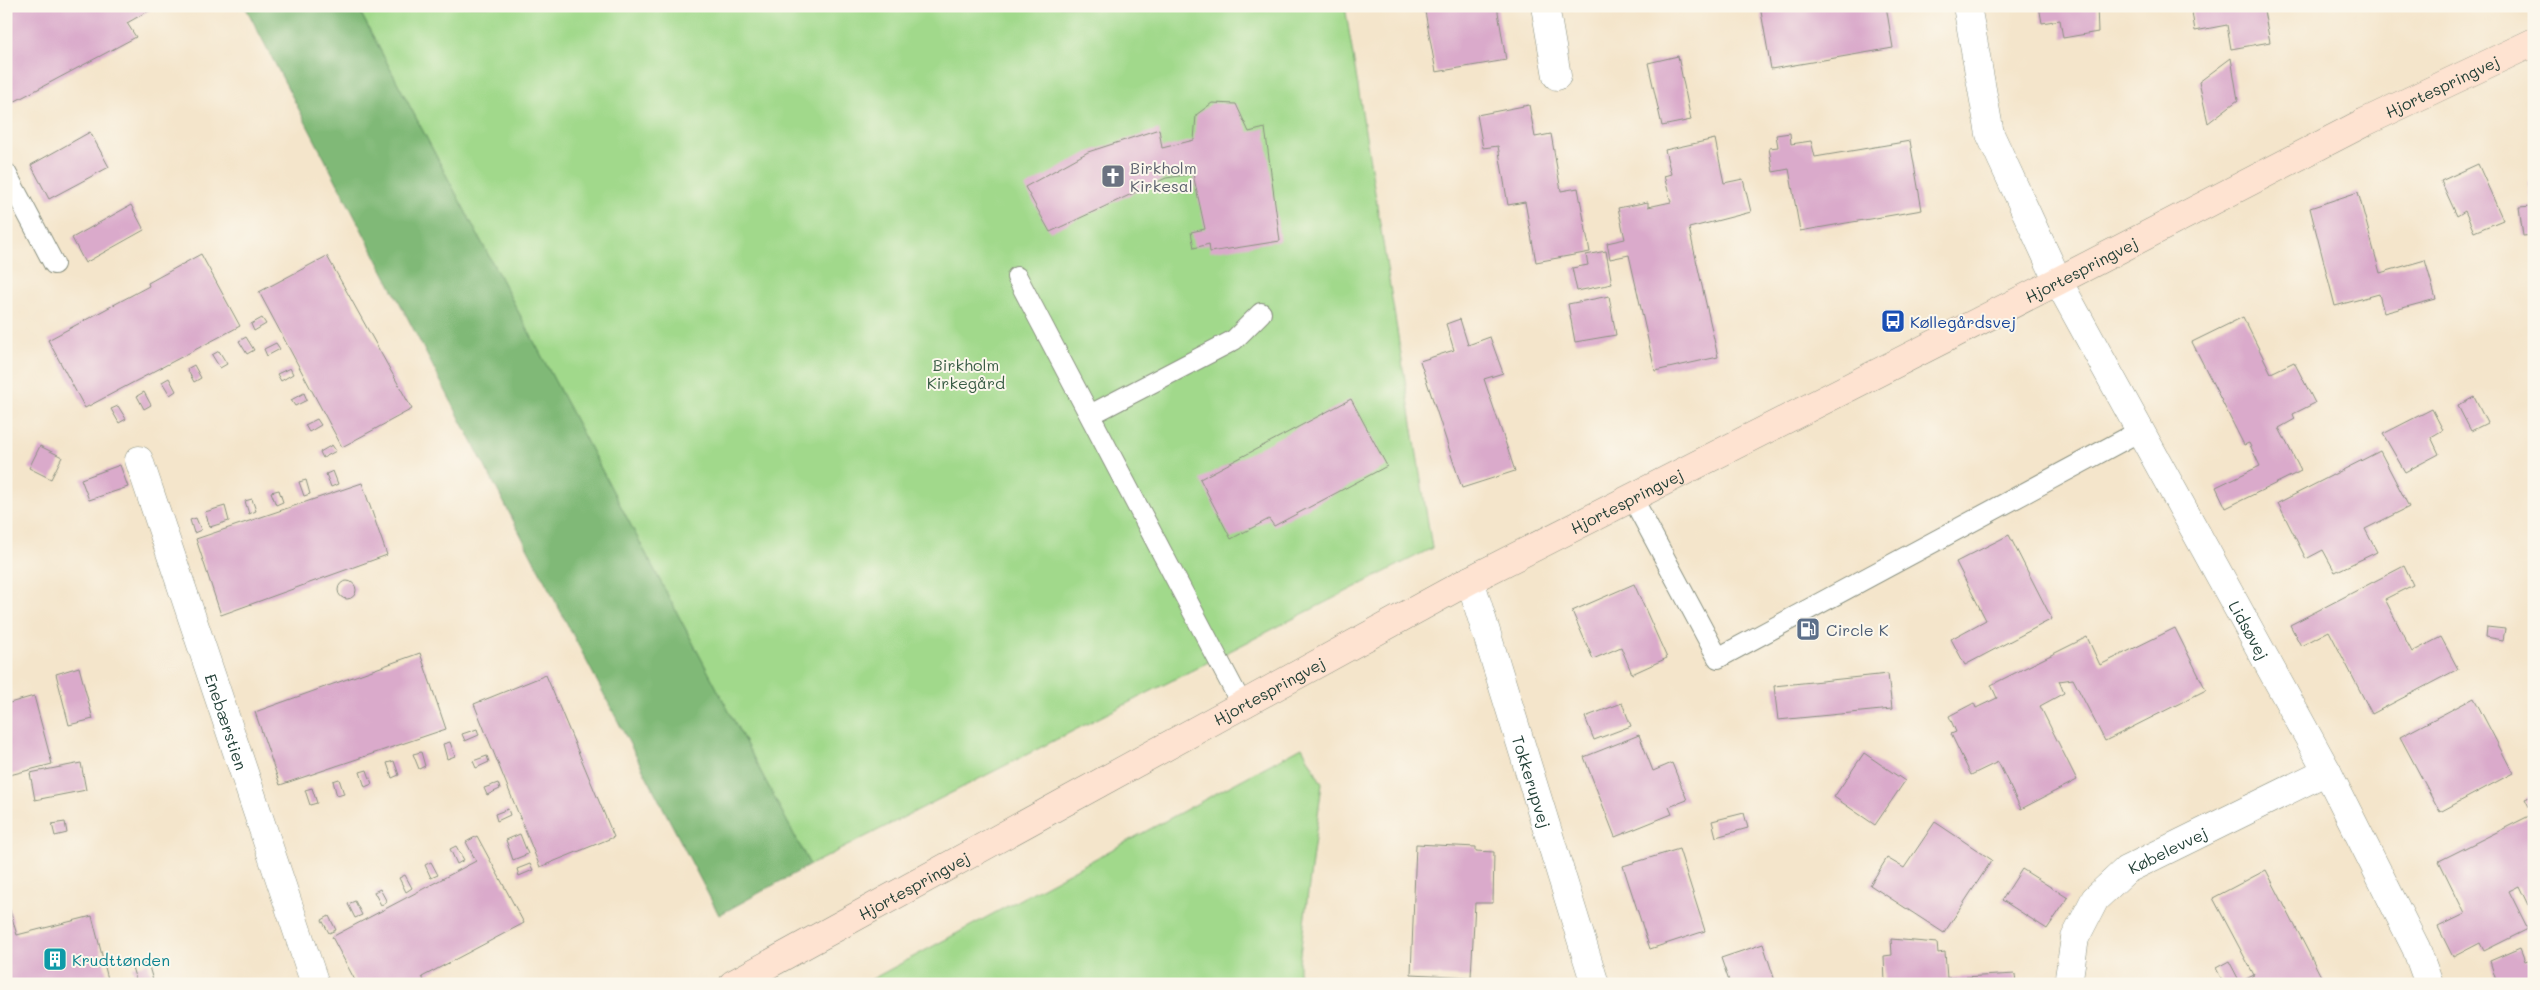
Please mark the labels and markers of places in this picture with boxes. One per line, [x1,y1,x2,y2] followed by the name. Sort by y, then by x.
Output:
[1130,157,1197,196] place label: Birkholm Kirkesal
[1100,163,1126,189] church icon: Birkholm Kirkesal
[1880,308,1906,334] bus stop icon: Køllegårdsvej
[1910,311,2016,332] place label: Køllegårdsvej
[1795,616,1821,642] fuel station icon: Circle K
[1826,619,1889,640] place label: Circle K
[42,946,68,972] building icon: Krudttønden
[72,949,170,970] place label: Krudttønden

